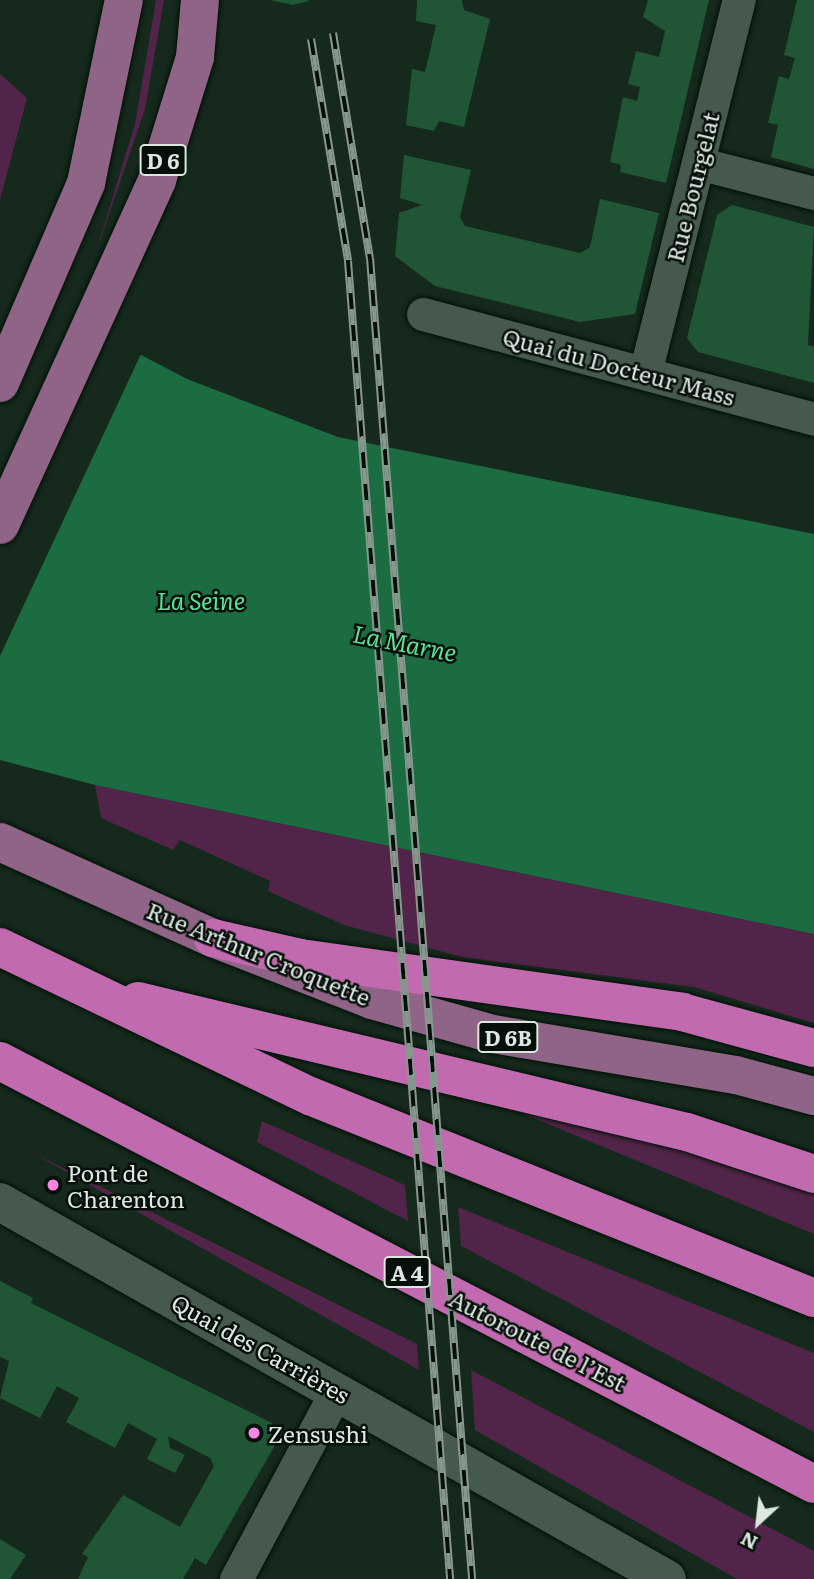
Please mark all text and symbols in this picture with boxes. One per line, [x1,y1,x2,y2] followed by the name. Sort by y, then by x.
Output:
[660,109,724,265] street label: Rue Bourgelat
[138,142,188,178] road number: D 6
[500,322,738,410] street label: Quai du Docteur Mass
[157,586,245,614] water label: La Seine
[351,618,459,666] water label: La Marne
[143,896,375,1010] street label: Rue Arthur Croquette
[476,1020,540,1054] road number: D 6B
[67,1158,185,1212] place label: Pont de Charenton
[45,1177,61,1193] marker: Pont de Charenton
[382,1254,432,1290] road number: A 4
[445,1284,631,1396] street label: Autoroute de l’Est
[167,1288,355,1408] street label: Quai des Carrières
[268,1419,368,1447] place label: Zensushi
[246,1425,262,1441] marker: Zensushi
[723,1488,793,1558] north arrow
[735,1526,762,1558] text: N

